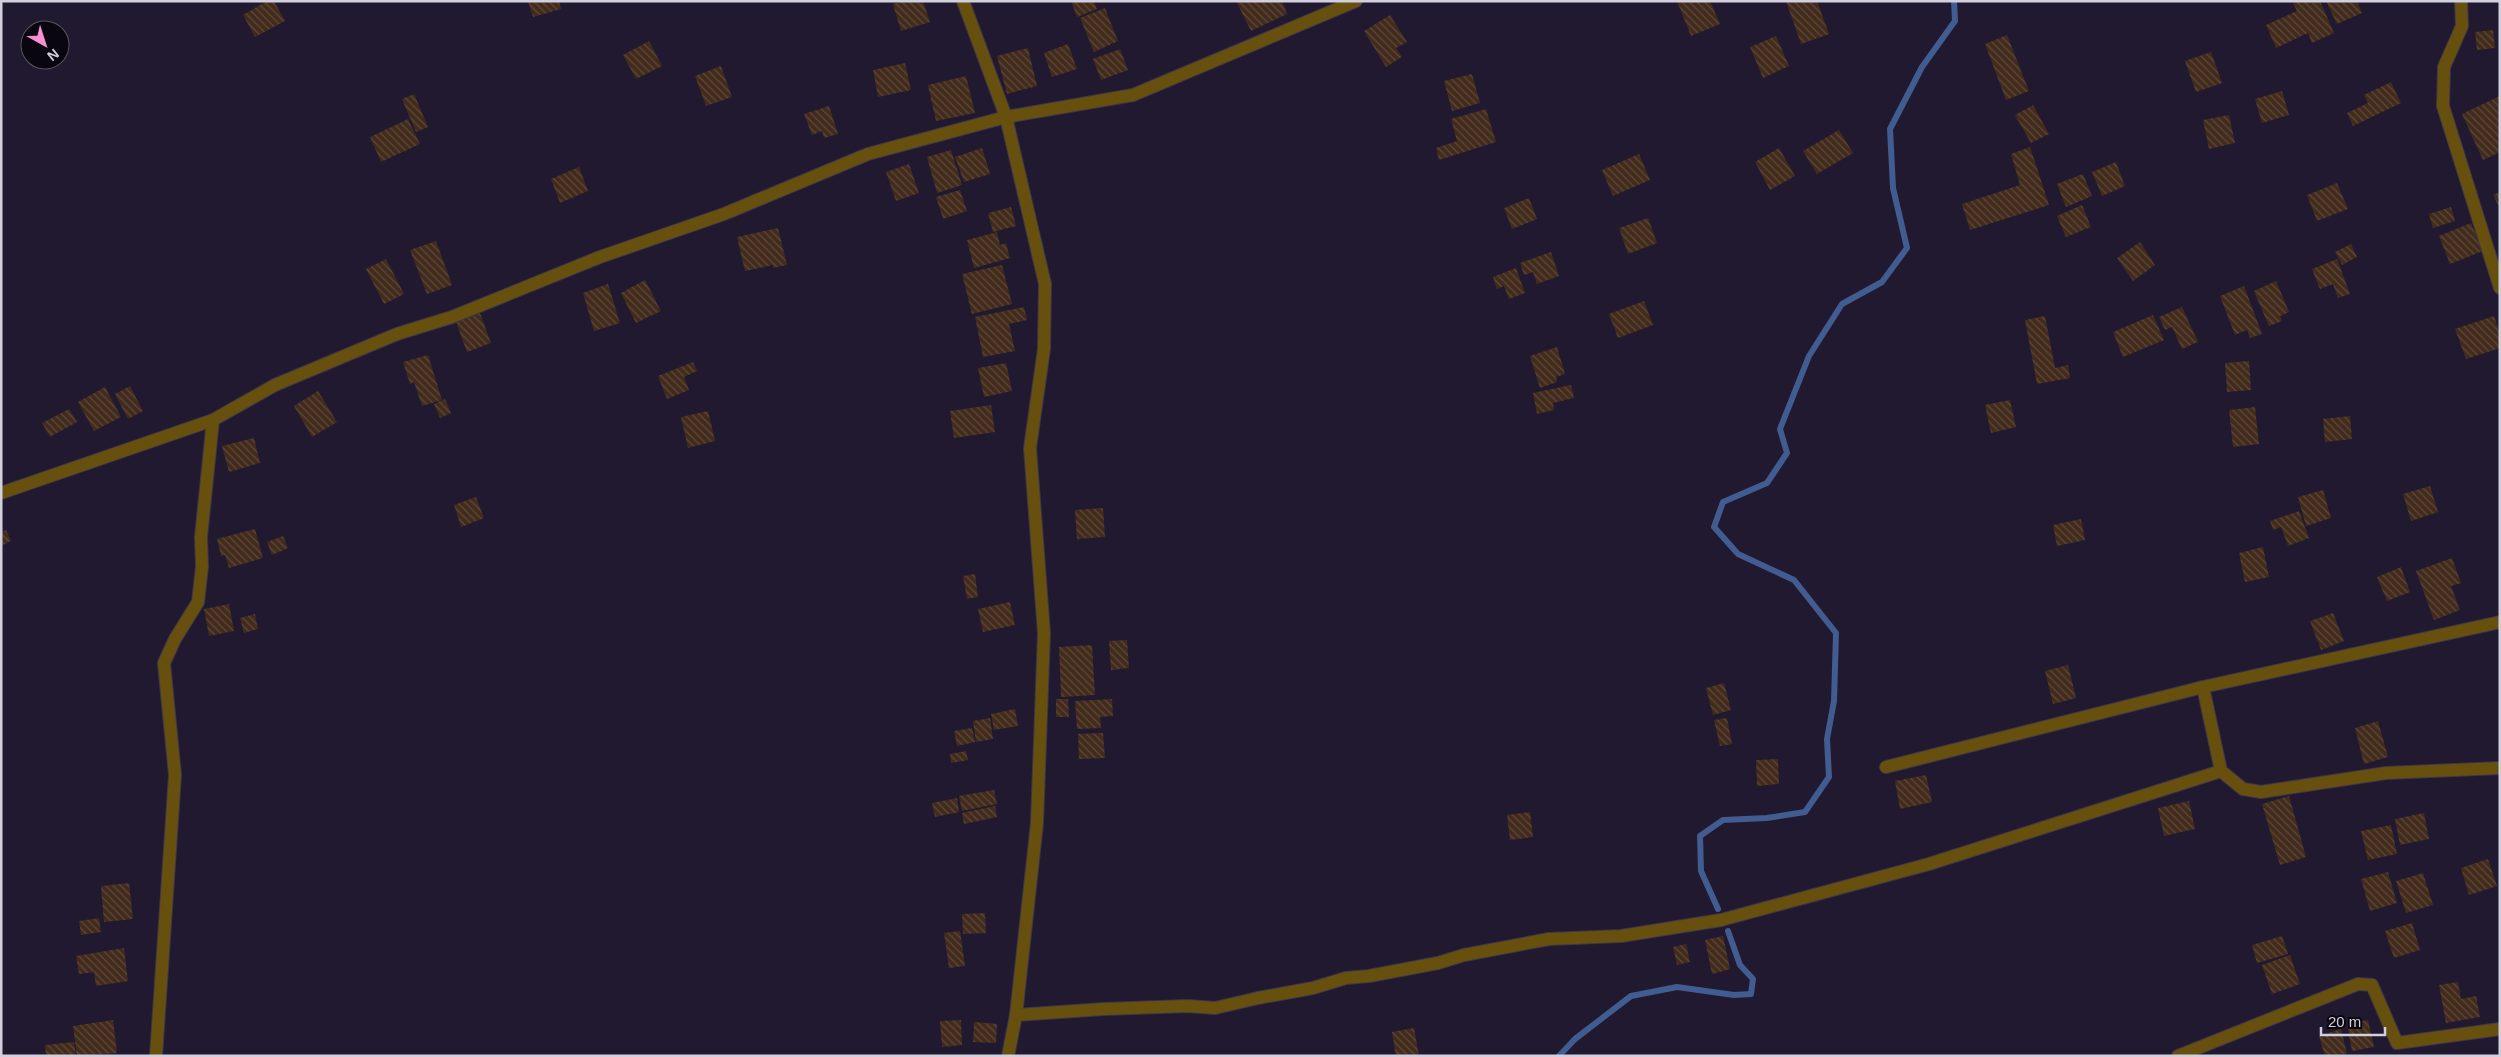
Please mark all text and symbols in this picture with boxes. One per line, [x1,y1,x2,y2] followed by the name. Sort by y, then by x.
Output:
[20,20,70,70] north arrow
[44,46,62,65] text: N
[2321,1004,2385,1036] scale bar
[2328,1013,2361,1030] text: 20 m

